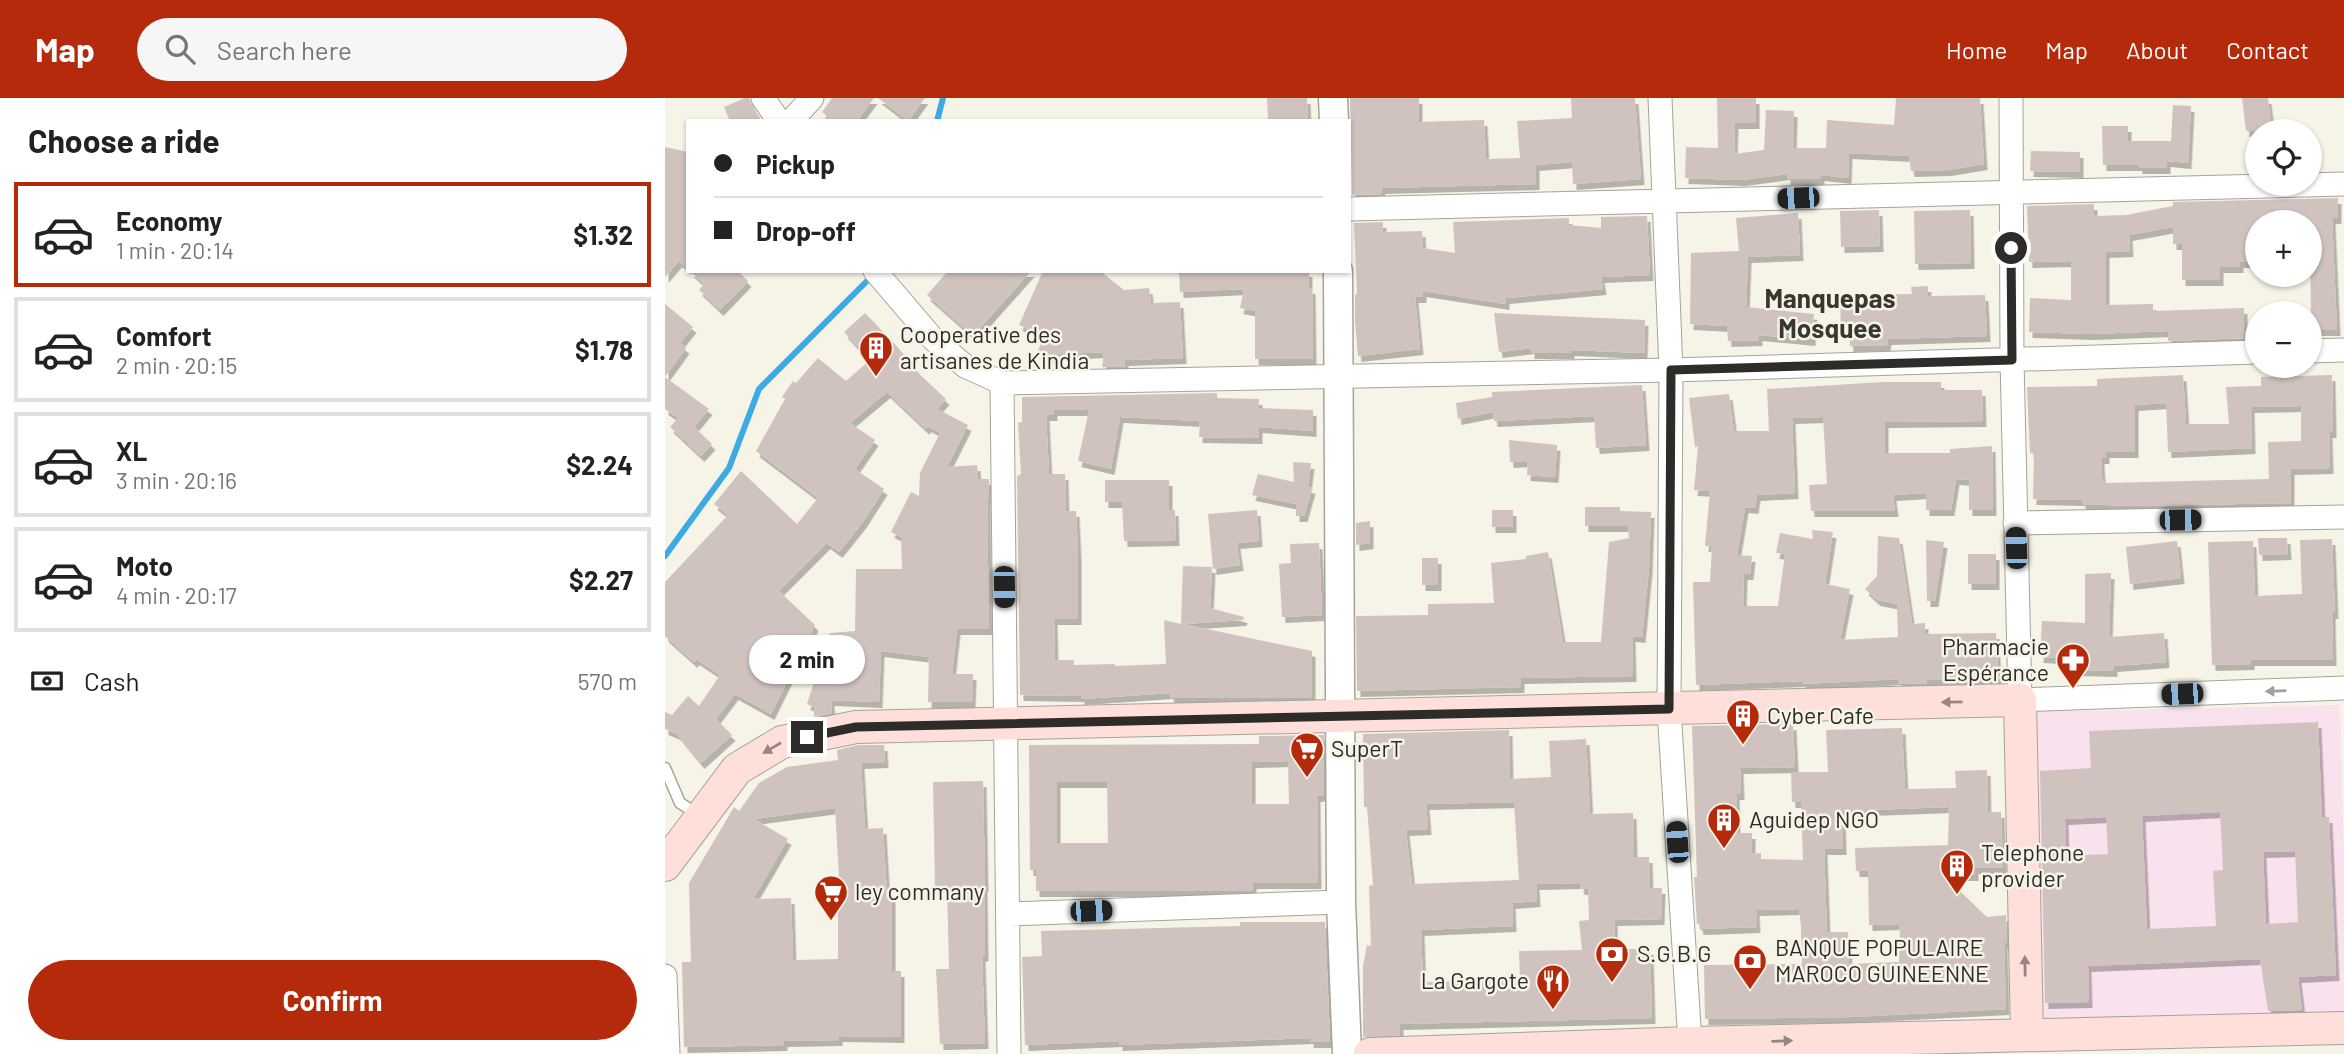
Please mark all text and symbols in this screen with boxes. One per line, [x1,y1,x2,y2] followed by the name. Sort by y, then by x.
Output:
[137,18,627,81] search box
[35,29,95,69] text: Map
[161,30,199,68] icon: search
[217,34,352,65] text: Search here
[1946,35,2007,64] text: Home
[2045,35,2088,64] text: Map
[2126,35,2188,64] text: About
[2226,35,2309,64] text: Contact
[2245,119,2322,378] map controls
[2245,119,2322,196] button: locate
[28,121,220,159] text: Choose a ride
[756,148,835,179] text: Pickup
[1777,187,1820,209] car
[32,203,95,266] icon: car
[116,205,222,236] text: Economy
[2245,210,2322,287] button: +
[756,215,856,246] text: Drop-off
[573,219,633,250] text: $1.32
[1995,232,2027,264] route start
[116,236,234,264] text: 1 min · 20:14
[1764,282,1896,343] district label: Manquepas Mosquee
[2245,301,2322,378] button: −
[32,318,95,381] icon: car
[116,320,212,351] text: Comfort
[900,320,1089,374] place label: Cooperative des artisanes de Kindia
[857,329,895,378] building icon: Cooperative des artisanes de Kindia
[575,334,633,365] text: $1.78
[116,351,237,379] text: 2 min · 20:15
[32,433,95,496] icon: car
[116,435,147,466] text: XL
[566,449,633,480] text: $2.24
[116,466,237,494] text: 3 min · 20:16
[2159,509,2202,531] car
[2005,527,2028,569] car
[32,548,95,611] icon: car
[116,550,173,581] text: Moto
[569,564,633,595] text: $2.27
[994,566,1015,608] car
[116,581,237,609] text: 4 min · 20:17
[1942,632,2049,686] place label: Pharmacie Espérance
[749,636,865,684] callout: 2 min
[2054,641,2092,690] pharmacy icon: Pharmacie Espérance
[779,645,835,673] text: 2 min
[28,662,66,700] icon: cash
[84,665,139,696] text: Cash
[578,667,637,695] text: 570 m
[2161,683,2204,705] car
[2265,685,2287,696] one-way arrow
[1941,696,1963,708] one-way arrow
[1724,697,1762,746] building icon: Cyber Cafe
[1767,701,1874,729] place label: Cyber Cafe
[791,721,823,753] route end
[1288,730,1326,779] supermarket icon: SuperT
[1331,734,1403,762] place label: SuperT
[763,742,782,754] one-way arrow
[1705,801,1743,850] building icon: Aguidep NGO
[1749,805,1879,833] place label: Aguidep NGO
[1666,820,1689,864] car
[1981,838,2084,892] place label: Telephone provider
[1938,847,1976,896] building icon: Telephone provider
[812,873,850,922] supermarket icon: ley commany
[855,877,985,905] place label: ley commany
[1070,900,1113,922] car
[1775,933,1989,987] place label: BANQUE POPULAIRE MAROCO GUINEENNE
[1593,935,1631,984] bank icon: S.G.B.G
[1637,939,1711,967] place label: S.G.B.G
[1731,942,1769,991] bank icon: BANQUE POPULAIRE MAROCO GUINEENNE
[2020,955,2031,977] one-way arrow
[28,960,637,1040] button: Confirm
[1534,962,1572,1011] restaurant icon: La Gargote
[1421,966,1529,994] place label: La Gargote
[1771,1035,1793,1047] one-way arrow

